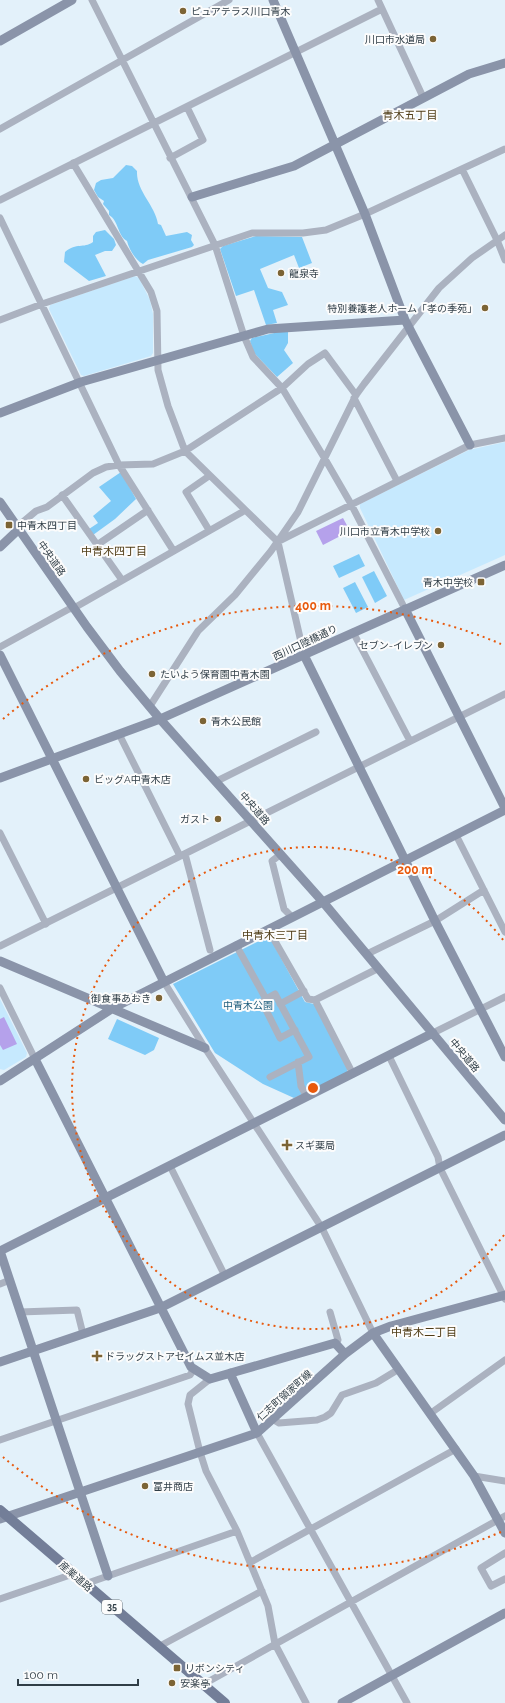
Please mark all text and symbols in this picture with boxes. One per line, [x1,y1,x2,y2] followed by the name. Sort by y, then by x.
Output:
[178,6,188,16] marker: ピュアテラス川口青木
[191,6,291,17] place label: ピュアテラス川口青木
[365,34,425,45] place label: 川口市水道局
[428,34,438,44] marker: 川口市水道局
[383,109,438,122] district label: 青木五丁目
[276,268,286,278] marker: 龍泉寺
[289,268,319,279] place label: 龍泉寺
[327,303,477,314] place label: 特別養護老人ホーム「孝の季苑」
[480,303,490,313] marker: 特別養護老人ホーム「孝の季苑」
[4,520,14,530] marker: 中青木四丁目
[17,520,77,531] place label: 中青木四丁目
[340,526,430,537] place label: 川口市立青木中学校
[433,526,443,536] marker: 川口市立青木中学校
[36,539,68,578] street label: 中央道路
[81,545,147,558] district label: 中青木四丁目
[423,577,473,588] place label: 青木中学校
[476,577,486,587] marker: 青木中学校
[295,599,331,613] text: 400 m
[271,623,339,662] street label: 西川口陸橋通り
[359,640,433,651] place label: セブン-イレブン
[436,640,446,650] marker: セブン-イレブン
[147,669,157,679] marker: たいよう保育園中青木園
[160,669,270,680] place label: たいよう保育園中青木園
[198,716,208,726] marker: 青木公民館
[211,716,261,727] place label: 青木公民館
[81,774,91,784] marker: ビッグA中青木店
[94,774,171,785] place label: ビッグA中青木店
[237,790,272,827] street label: 中央道路
[180,814,210,825] place label: ガスト
[213,814,223,824] marker: ガスト
[397,863,433,877] text: 200 m
[242,929,308,942] district label: 中青木三丁目
[91,993,151,1004] place label: 御食事あおき
[154,993,164,1003] marker: 御食事あおき
[223,1000,273,1011] park label: 中青木公園
[448,1036,482,1074] street label: 中央道路
[306,1081,320,1095] centre of rings
[282,1140,292,1150] marker: スギ薬局
[295,1140,335,1151] place label: スギ薬局
[391,1326,457,1339] district label: 中青木二丁目
[92,1351,102,1361] marker: ドラッグストアセイムス並木店
[105,1351,245,1362] place label: ドラッグストアセイムス並木店
[255,1368,314,1423] street label: 仁志町領家町線
[140,1481,150,1491] marker: 富井商店
[153,1481,193,1492] place label: 富井商店
[57,1559,94,1594] street label: 産業道路
[102,1600,122,1614] road number: 35
[18,1661,138,1687] scale bar
[172,1663,182,1673] marker: リボンシティ
[185,1663,244,1674] place label: リボンシティ
[24,1668,58,1682] text: 100 m
[167,1678,177,1688] marker: 安楽亭
[180,1678,210,1689] place label: 安楽亭

